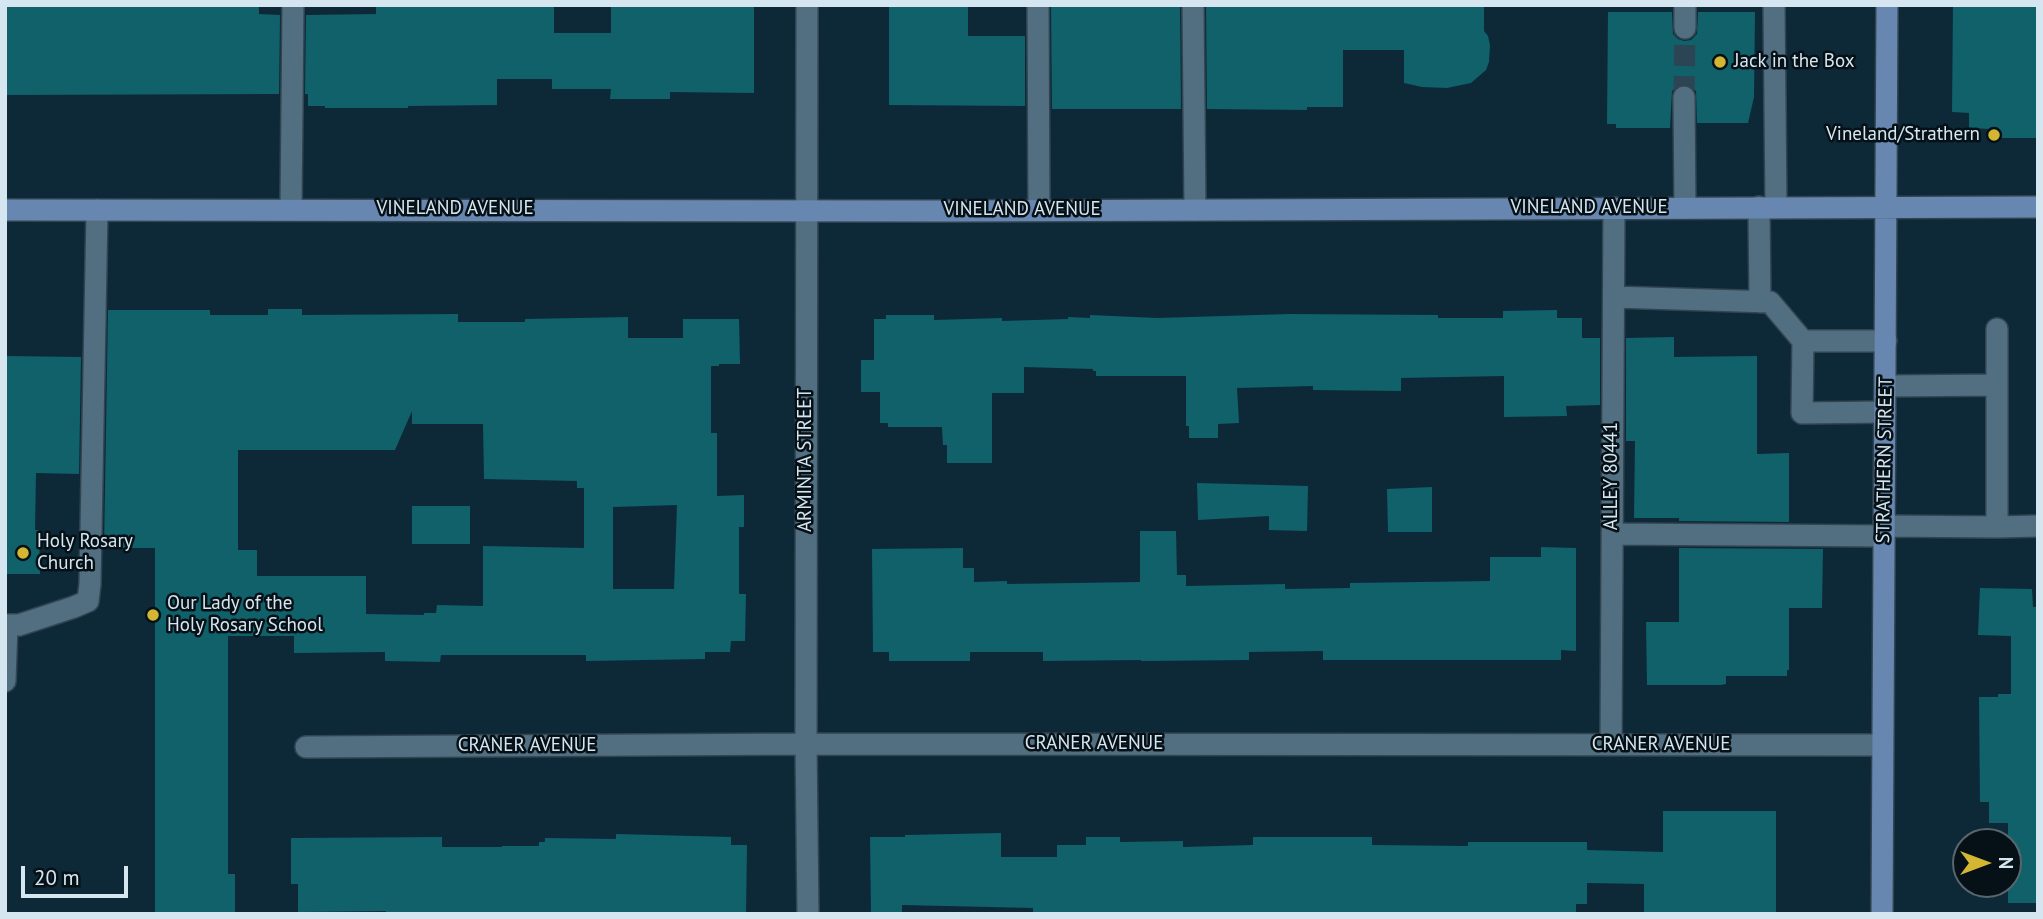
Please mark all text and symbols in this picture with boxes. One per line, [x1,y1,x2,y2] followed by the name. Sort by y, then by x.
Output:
[1734,51,1854,73] place label: Jack in the Box
[1712,54,1728,70] marker: Jack in the Box
[1826,124,1980,146] place label: Vineland/Strathern
[1986,127,2002,143] marker: Vineland/Strathern
[1510,197,1668,219] street label: VINELAND AVENUE
[376,198,534,220] street label: VINELAND AVENUE
[943,199,1101,221] street label: VINELAND AVENUE
[1872,376,1898,544] street label: STRATHERN STREET
[795,388,817,532] street label: ARMINTA STREET
[1601,422,1623,530] street label: ALLEY 80441
[37,531,133,575] place label: Holy Rosary Church
[15,545,31,561] marker: Holy Rosary Church
[167,593,323,637] place label: Our Lady of the Holy Rosary School
[145,607,161,623] marker: Our Lady of the Holy Rosary School
[1025,733,1163,755] street label: CRANER AVENUE
[1592,734,1730,756] street label: CRANER AVENUE
[458,735,596,757] street label: CRANER AVENUE
[1952,828,2022,898] north arrow
[24,852,131,896] scale bar
[1994,857,2018,869] text: N
[34,864,80,891] text: 20 m

